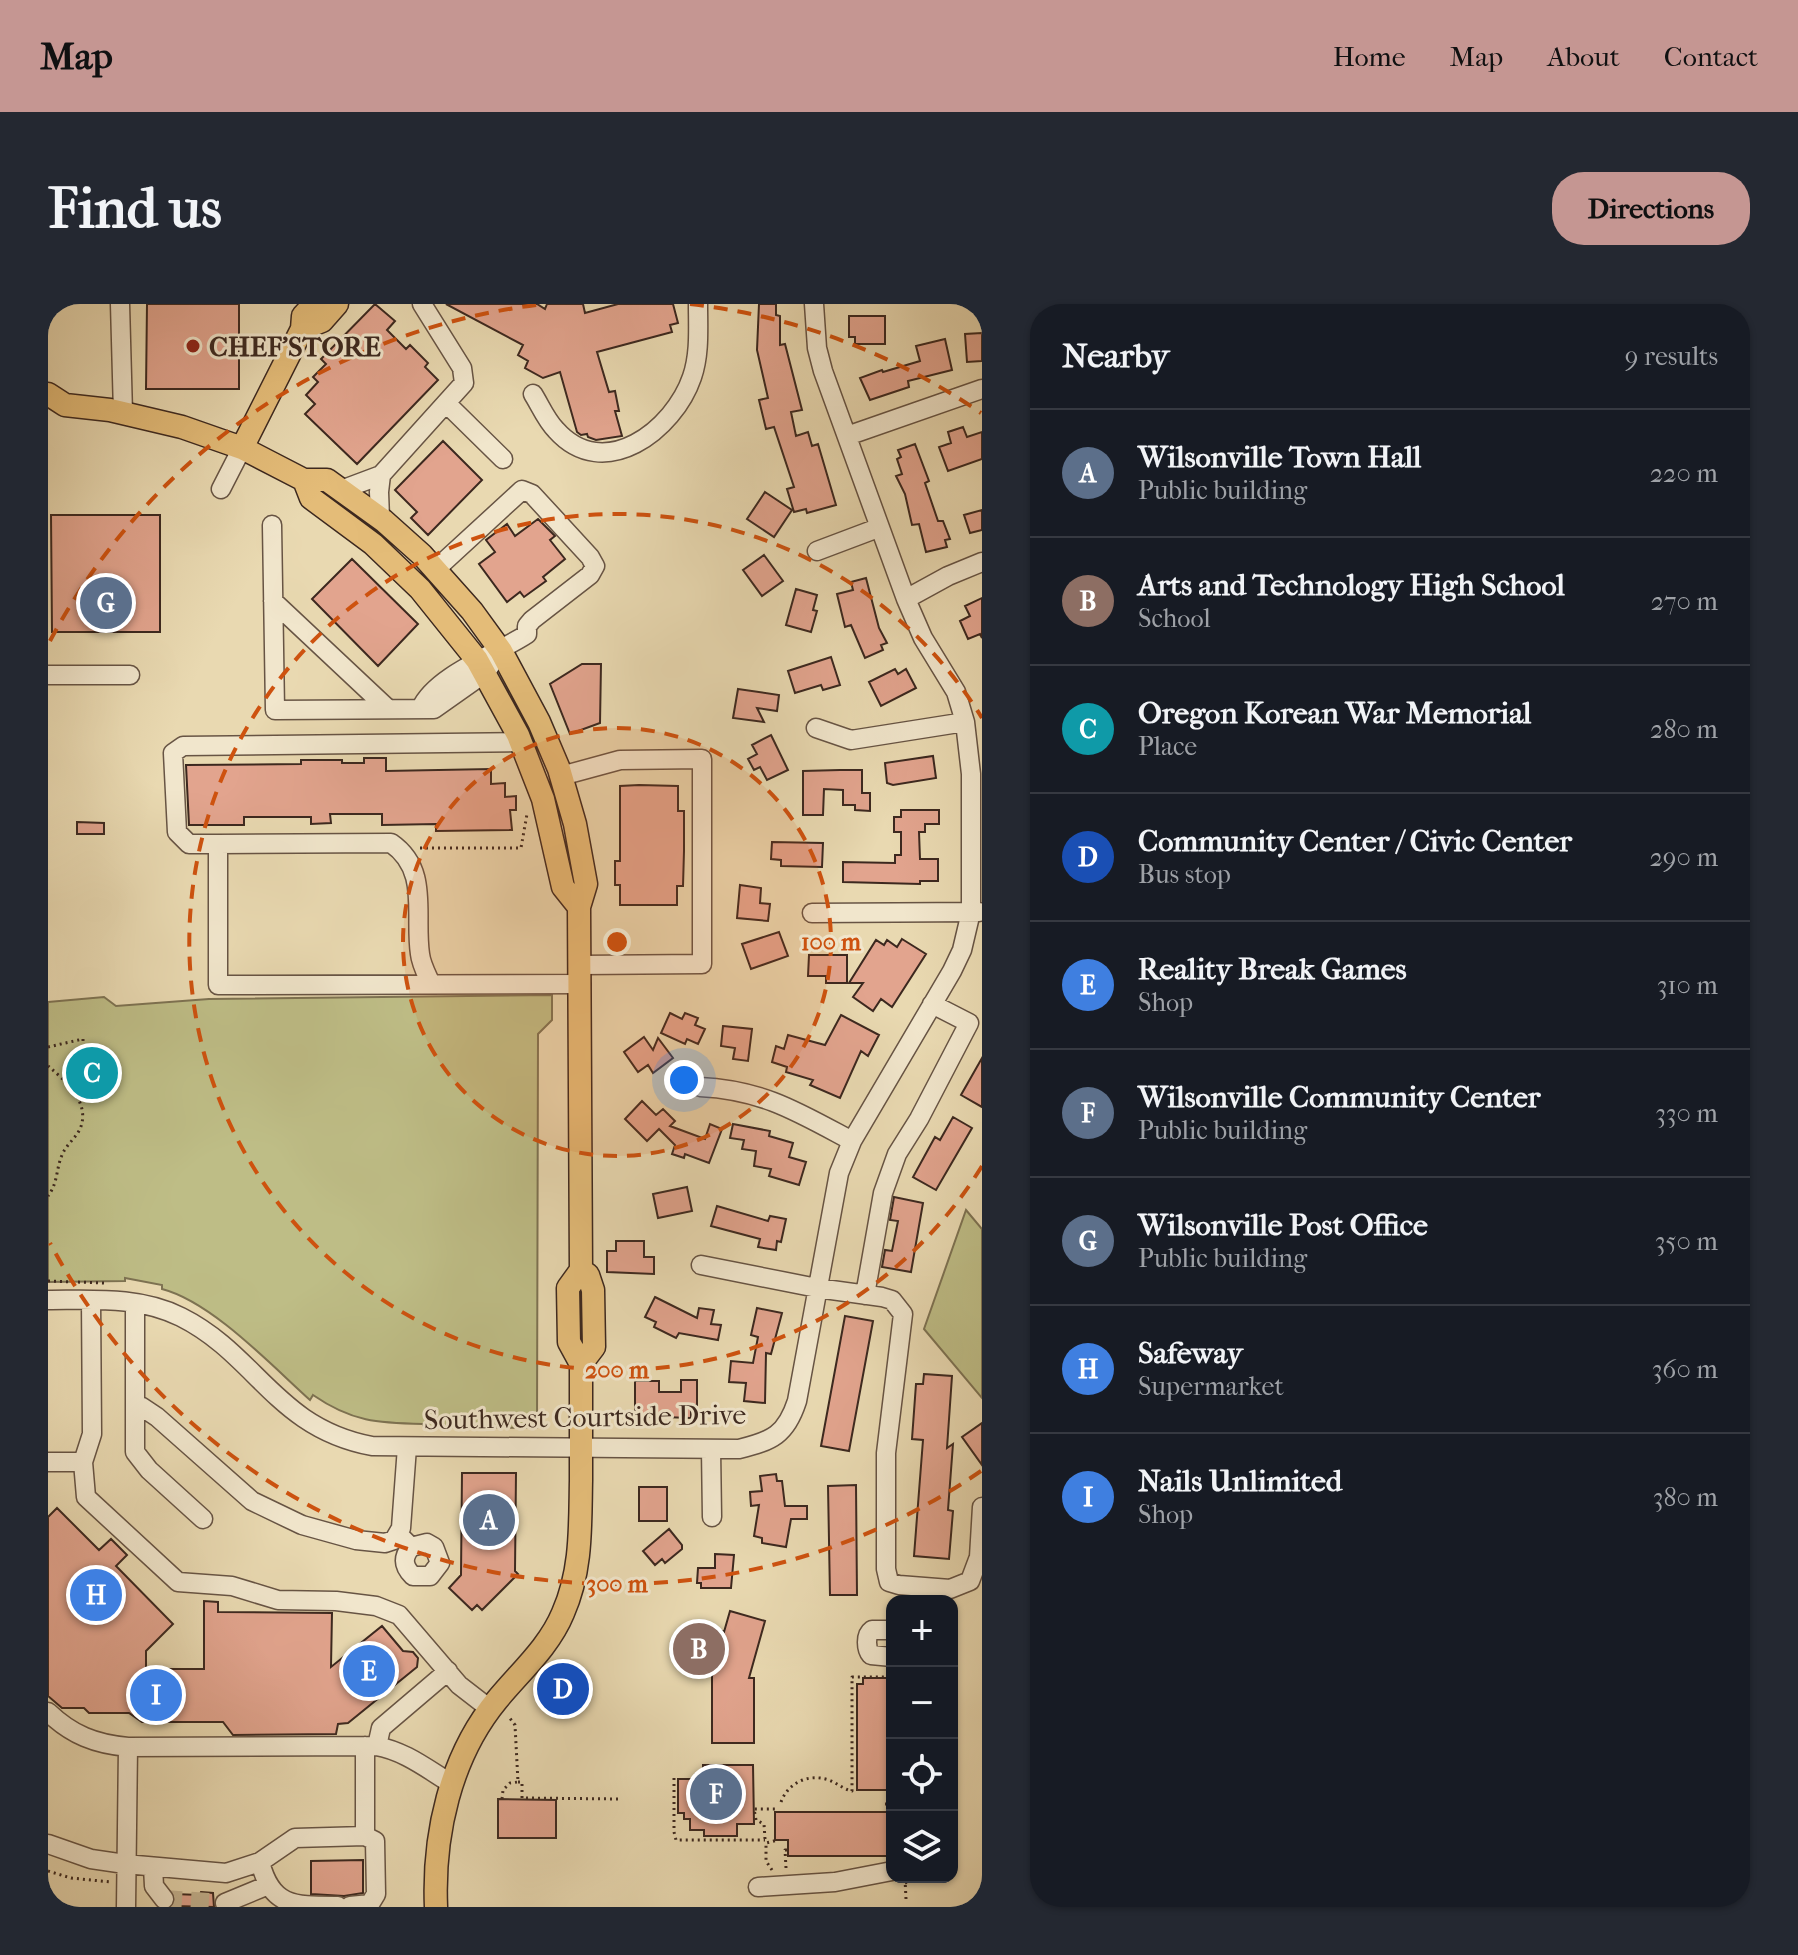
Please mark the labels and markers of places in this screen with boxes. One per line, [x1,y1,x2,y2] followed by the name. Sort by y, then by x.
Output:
[209,330,381,363] place label: CHEF'STORE
[184,337,202,355] marker: CHEF'STORE
[80,573,132,633] pin: G
[603,928,631,956] centre of rings
[66,1043,118,1103] pin: C
[463,1490,515,1550] pin: A
[70,1565,122,1625] pin: H
[673,1619,725,1679] pin: B
[343,1641,395,1701] pin: E
[537,1659,589,1719] pin: D
[130,1665,182,1725] pin: I
[690,1764,742,1824] pin: F

